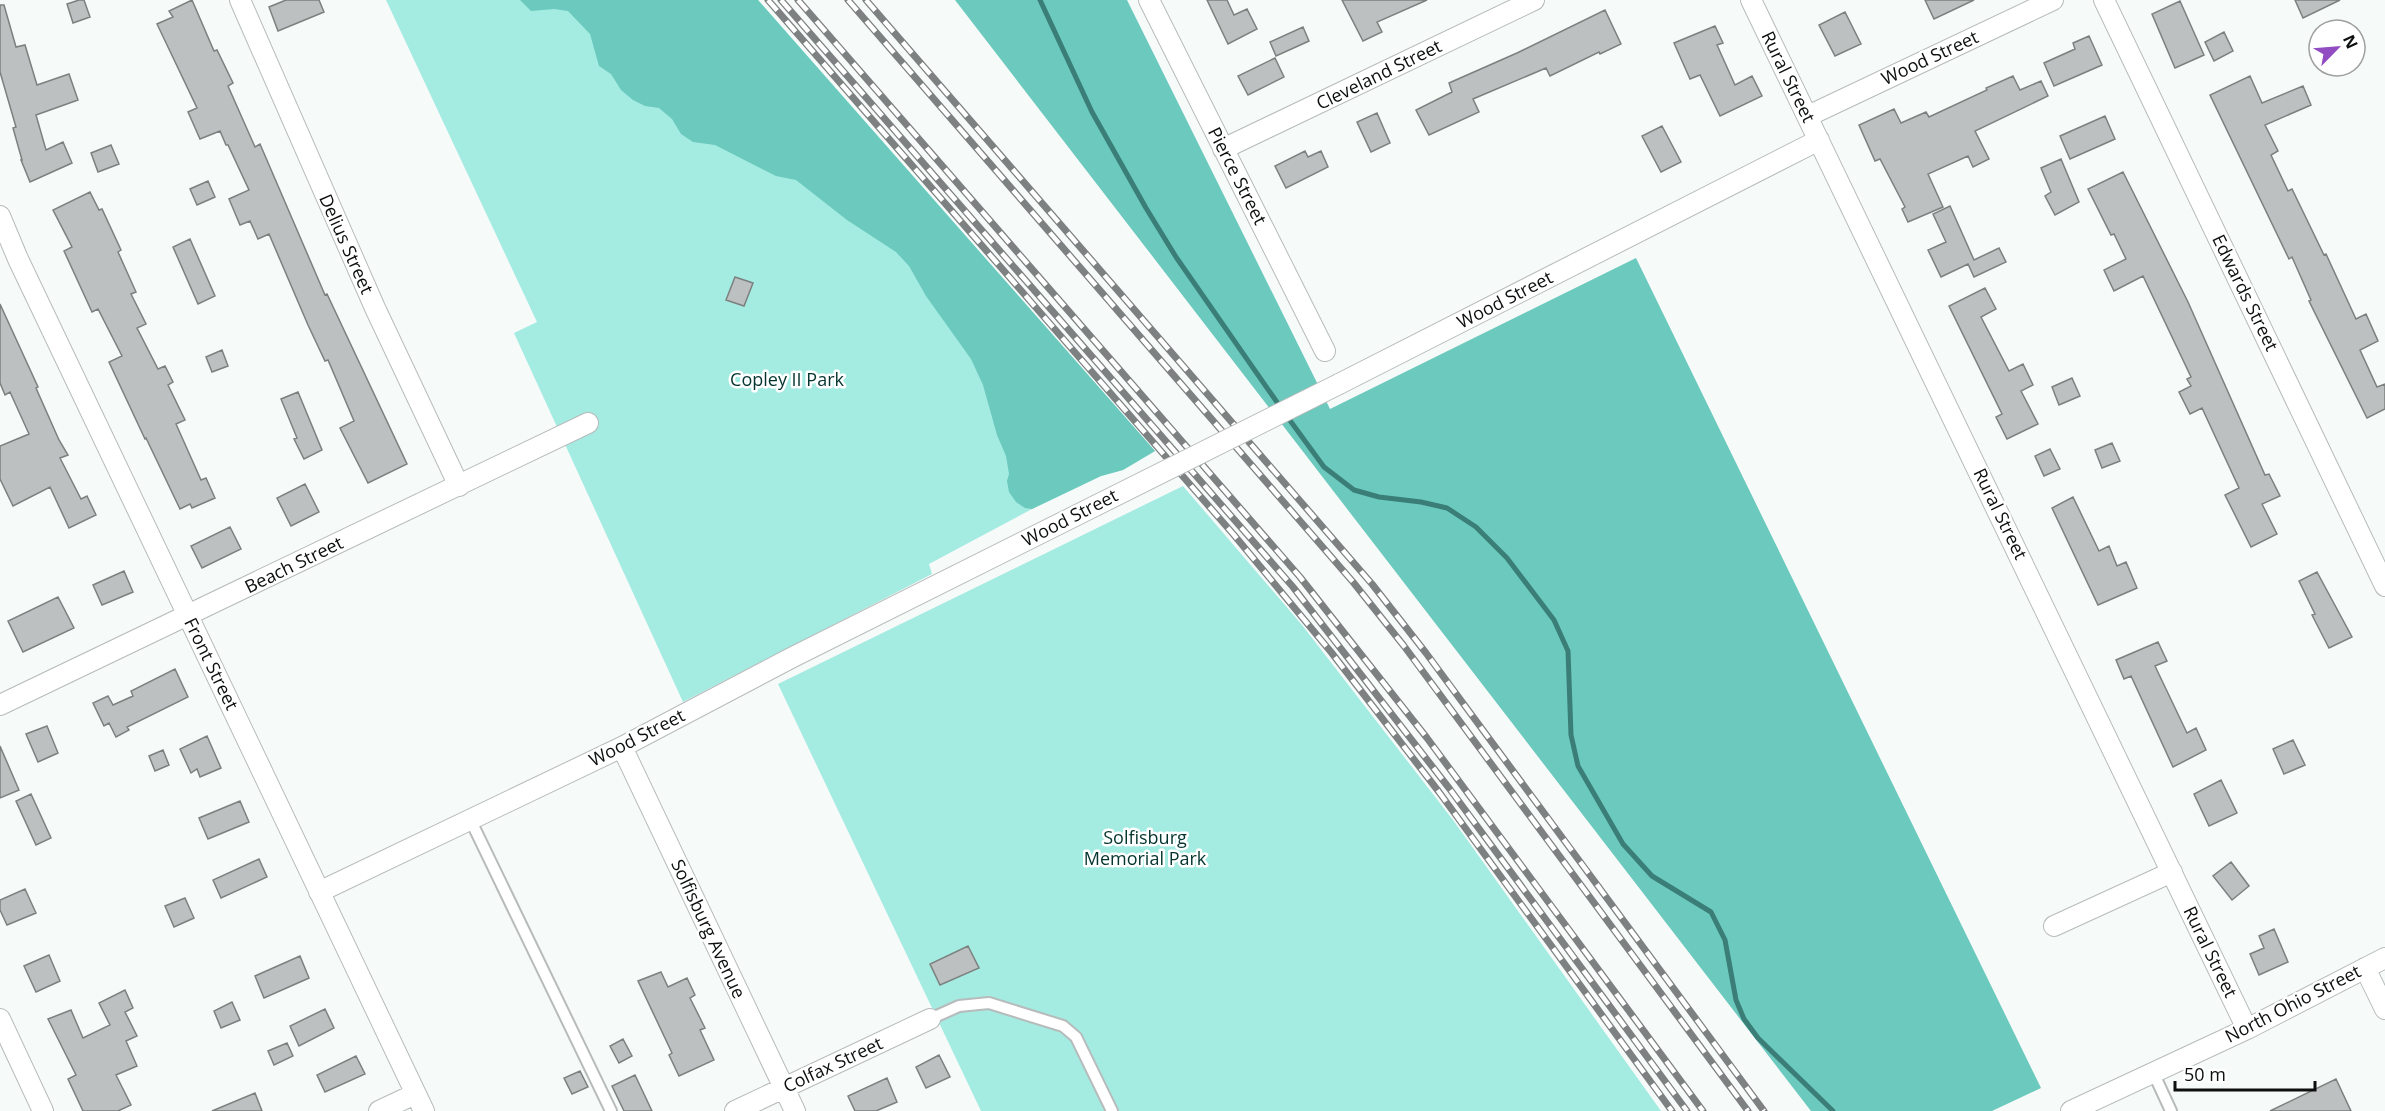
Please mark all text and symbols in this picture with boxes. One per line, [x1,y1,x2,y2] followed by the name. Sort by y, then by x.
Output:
[2307,18,2367,78] north arrow
[1877,24,1982,90] street label: Wood Street
[1756,27,1821,126] street label: Rural Street
[2338,31,2363,52] text: N
[1312,33,1445,115] street label: Cleveland Street
[1203,123,1273,228] street label: Pierce Street
[314,190,380,297] street label: Delius Street
[2207,230,2284,355] street label: Edwards Street
[1453,265,1556,333] street label: Wood Street
[730,367,844,391] park label: Copley II Park
[1968,464,2033,563] street label: Rural Street
[1018,483,1121,551] street label: Wood Street
[241,530,347,598] street label: Beach Street
[179,613,245,714] street label: Front Street
[585,703,688,771] street label: Wood Street
[1084,825,1207,870] park label: Solfisburg Memorial Park
[666,855,752,1002] street label: Solfisburg Avenue
[2178,902,2243,1001] street label: Rural Street
[2221,959,2364,1048] street label: North Ohio Street
[779,1031,886,1098] street label: Colfax Street
[2175,1054,2314,1092] scale bar
[2184,1062,2226,1086] text: 50 m

